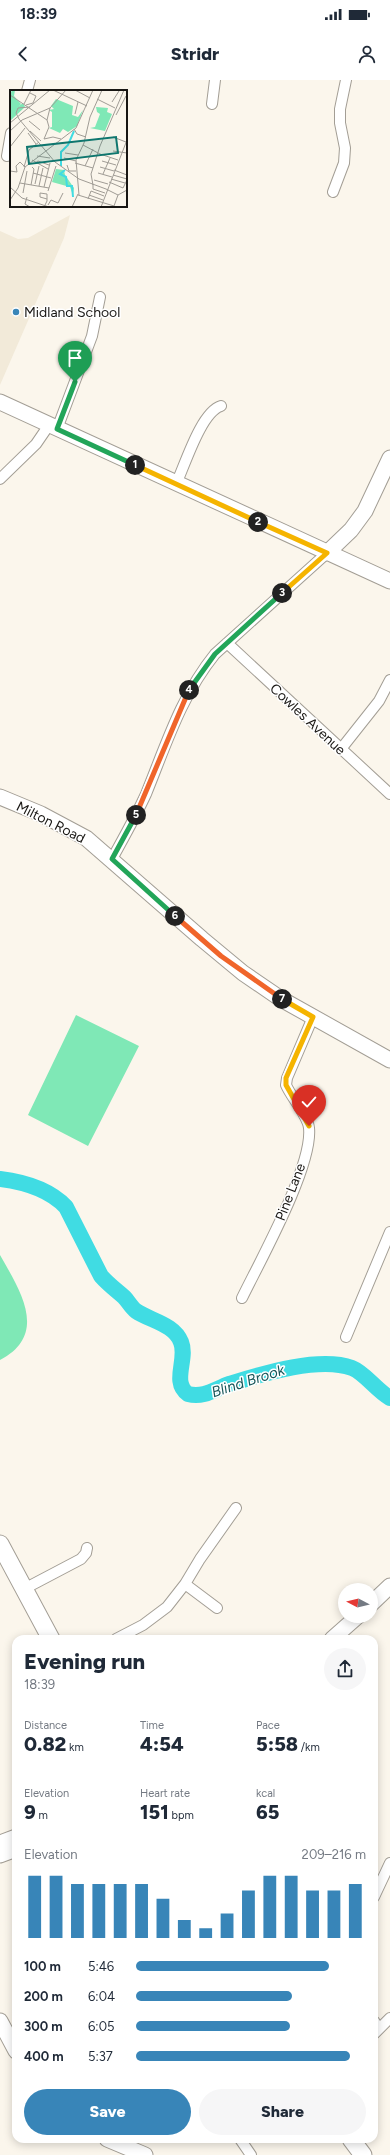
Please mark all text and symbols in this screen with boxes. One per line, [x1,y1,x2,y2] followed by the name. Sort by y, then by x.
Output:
[20,5,57,23] text: 18:39
[12,43,34,65] icon: back
[171,43,219,65] text: Stridr
[356,43,378,65] icon: person
[10,90,127,207] inset map
[24,304,120,321] place label: Midland School
[11,307,21,317] marker: Midland School
[58,341,92,382] pin
[64,347,86,369] icon: arrive
[125,455,145,475] pin: 1
[133,458,137,471] text: 1
[248,512,268,532] pin: 2
[255,515,261,528] text: 2
[272,583,292,603] pin: 3
[279,586,285,599] text: 3
[179,680,199,700] pin: 4
[266,680,349,759] street label: Cowles Avenue
[186,683,192,696] text: 4
[13,798,88,847] street label: Milton Road
[126,805,146,825] pin: 5
[133,808,139,821] text: 5
[165,906,185,926] pin: 6
[172,909,178,922] text: 6
[272,989,292,1009] pin: 7
[279,992,285,1005] text: 7
[292,1085,326,1126] pin
[298,1091,320,1113] icon: check
[272,1161,309,1223] street label: Pine Lane
[209,1360,288,1401] water label: Blind Brook
[338,1583,378,1623] north arrow
[338,1583,378,1623] map controls
[24,1648,145,1675] text: Evening run
[324,1648,366,1690] button: share
[24,1677,55,1692] text: 18:39
[24,1719,67,1732] text: Distance
[140,1719,164,1732] text: Time
[256,1719,280,1732] text: Pace
[24,1732,66,1756] text: 0.82
[140,1732,184,1756] text: 4:54
[256,1732,298,1756] text: 5:58
[66,1741,84,1754] text: km
[298,1741,320,1754] text: /km
[24,1787,69,1800] text: Elevation
[140,1787,190,1800] text: Heart rate
[256,1787,275,1800] text: kcal
[24,1800,36,1824] text: 9
[140,1800,169,1824] text: 151
[256,1800,279,1824] text: 65
[36,1809,48,1822] text: m
[169,1809,194,1822] text: bpm
[24,1847,77,1862] text: Elevation
[302,1847,366,1862] text: 209–216 m
[24,1959,61,1974] text: 100 m
[88,1959,114,1974] text: 5:46
[24,1989,63,2004] text: 200 m
[88,1989,115,2004] text: 6:04
[24,2019,63,2034] text: 300 m
[88,2019,114,2034] text: 6:05
[24,2049,64,2064] text: 400 m
[88,2049,113,2064] text: 5:37
[24,2089,191,2135] button: Save
[199,2089,366,2135] button: Share

